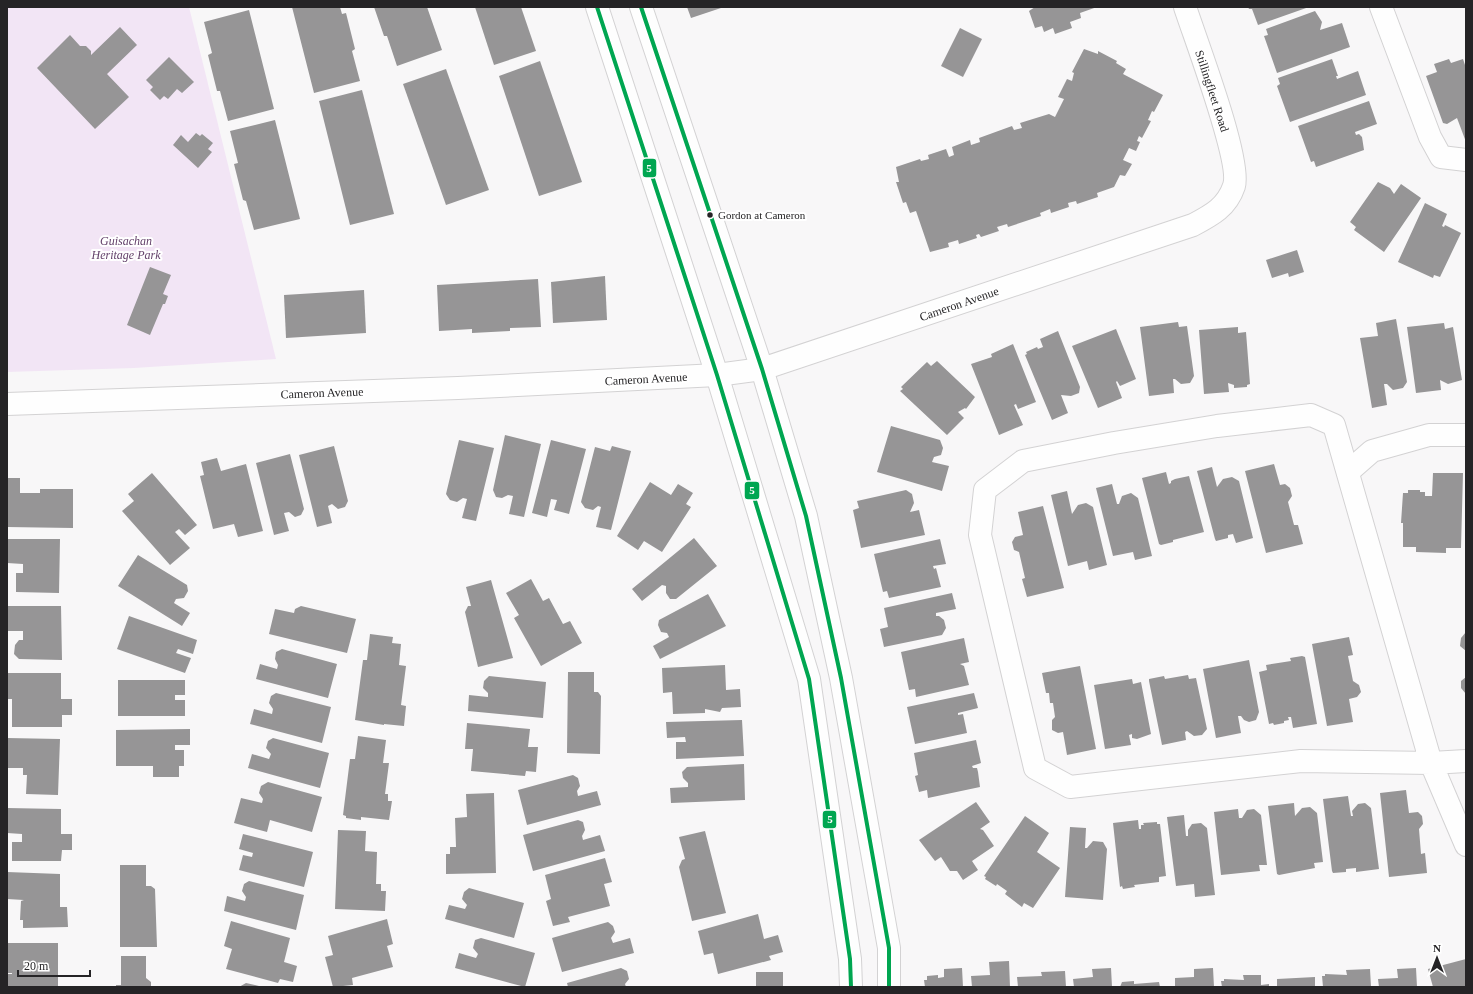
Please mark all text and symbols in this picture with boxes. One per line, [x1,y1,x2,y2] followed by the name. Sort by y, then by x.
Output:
[1192,48,1232,134] street label: Stillingfleet Road
[642,158,657,178] line badge: 5
[646,162,652,174] text: 5
[718,209,806,221] place label: Gordon at Cameron
[705,210,715,220] marker: Gordon at Cameron
[91,234,161,262] park label: Guisachan Heritage Park
[918,284,1000,324] street label: Cameron Avenue
[604,370,688,388] street label: Cameron Avenue
[280,385,364,401] street label: Cameron Avenue
[744,481,760,500] line badge: 5
[749,484,755,496] text: 5
[822,810,837,829] line badge: 5
[827,813,833,825] text: 5
[1417,938,1457,978] north arrow
[1433,942,1441,954] text: N
[18,952,90,978] scale bar
[24,959,49,973] text: 20 m

